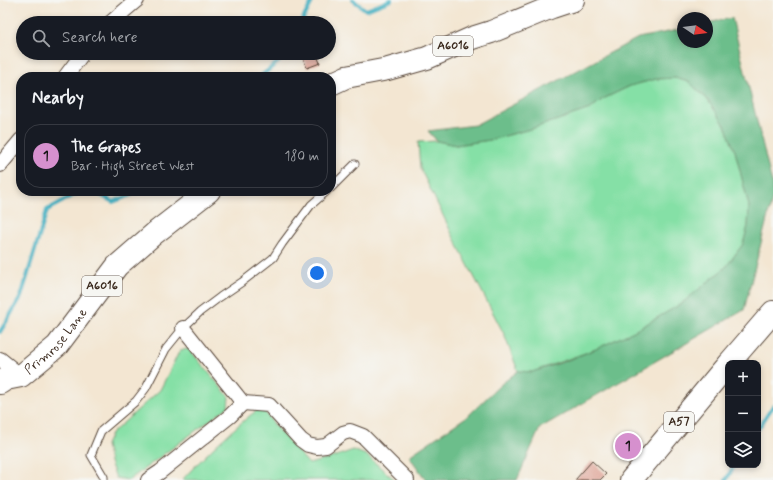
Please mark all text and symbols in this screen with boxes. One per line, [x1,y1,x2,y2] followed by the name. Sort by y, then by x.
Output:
[677,12,713,48] north arrow
[16,16,336,60] search box
[30,27,52,49] icon: search
[62,28,138,48] text: Search here
[433,36,473,56] road number: A6016
[32,87,84,109] text: Nearby
[71,138,141,158] text: The Grapes
[43,148,49,165] text: 1
[284,148,319,165] text: 180 m
[71,158,194,175] text: Bar · High Street West
[307,263,327,283] your location
[82,276,122,296] road number: A6016
[21,305,91,378] street label: Primrose Lane
[725,360,761,468] map controls
[725,360,761,396] button: +
[725,396,761,432] button: −
[664,412,694,432] road number: A57
[615,431,641,461] pin: 1
[725,432,761,468] button: layers

